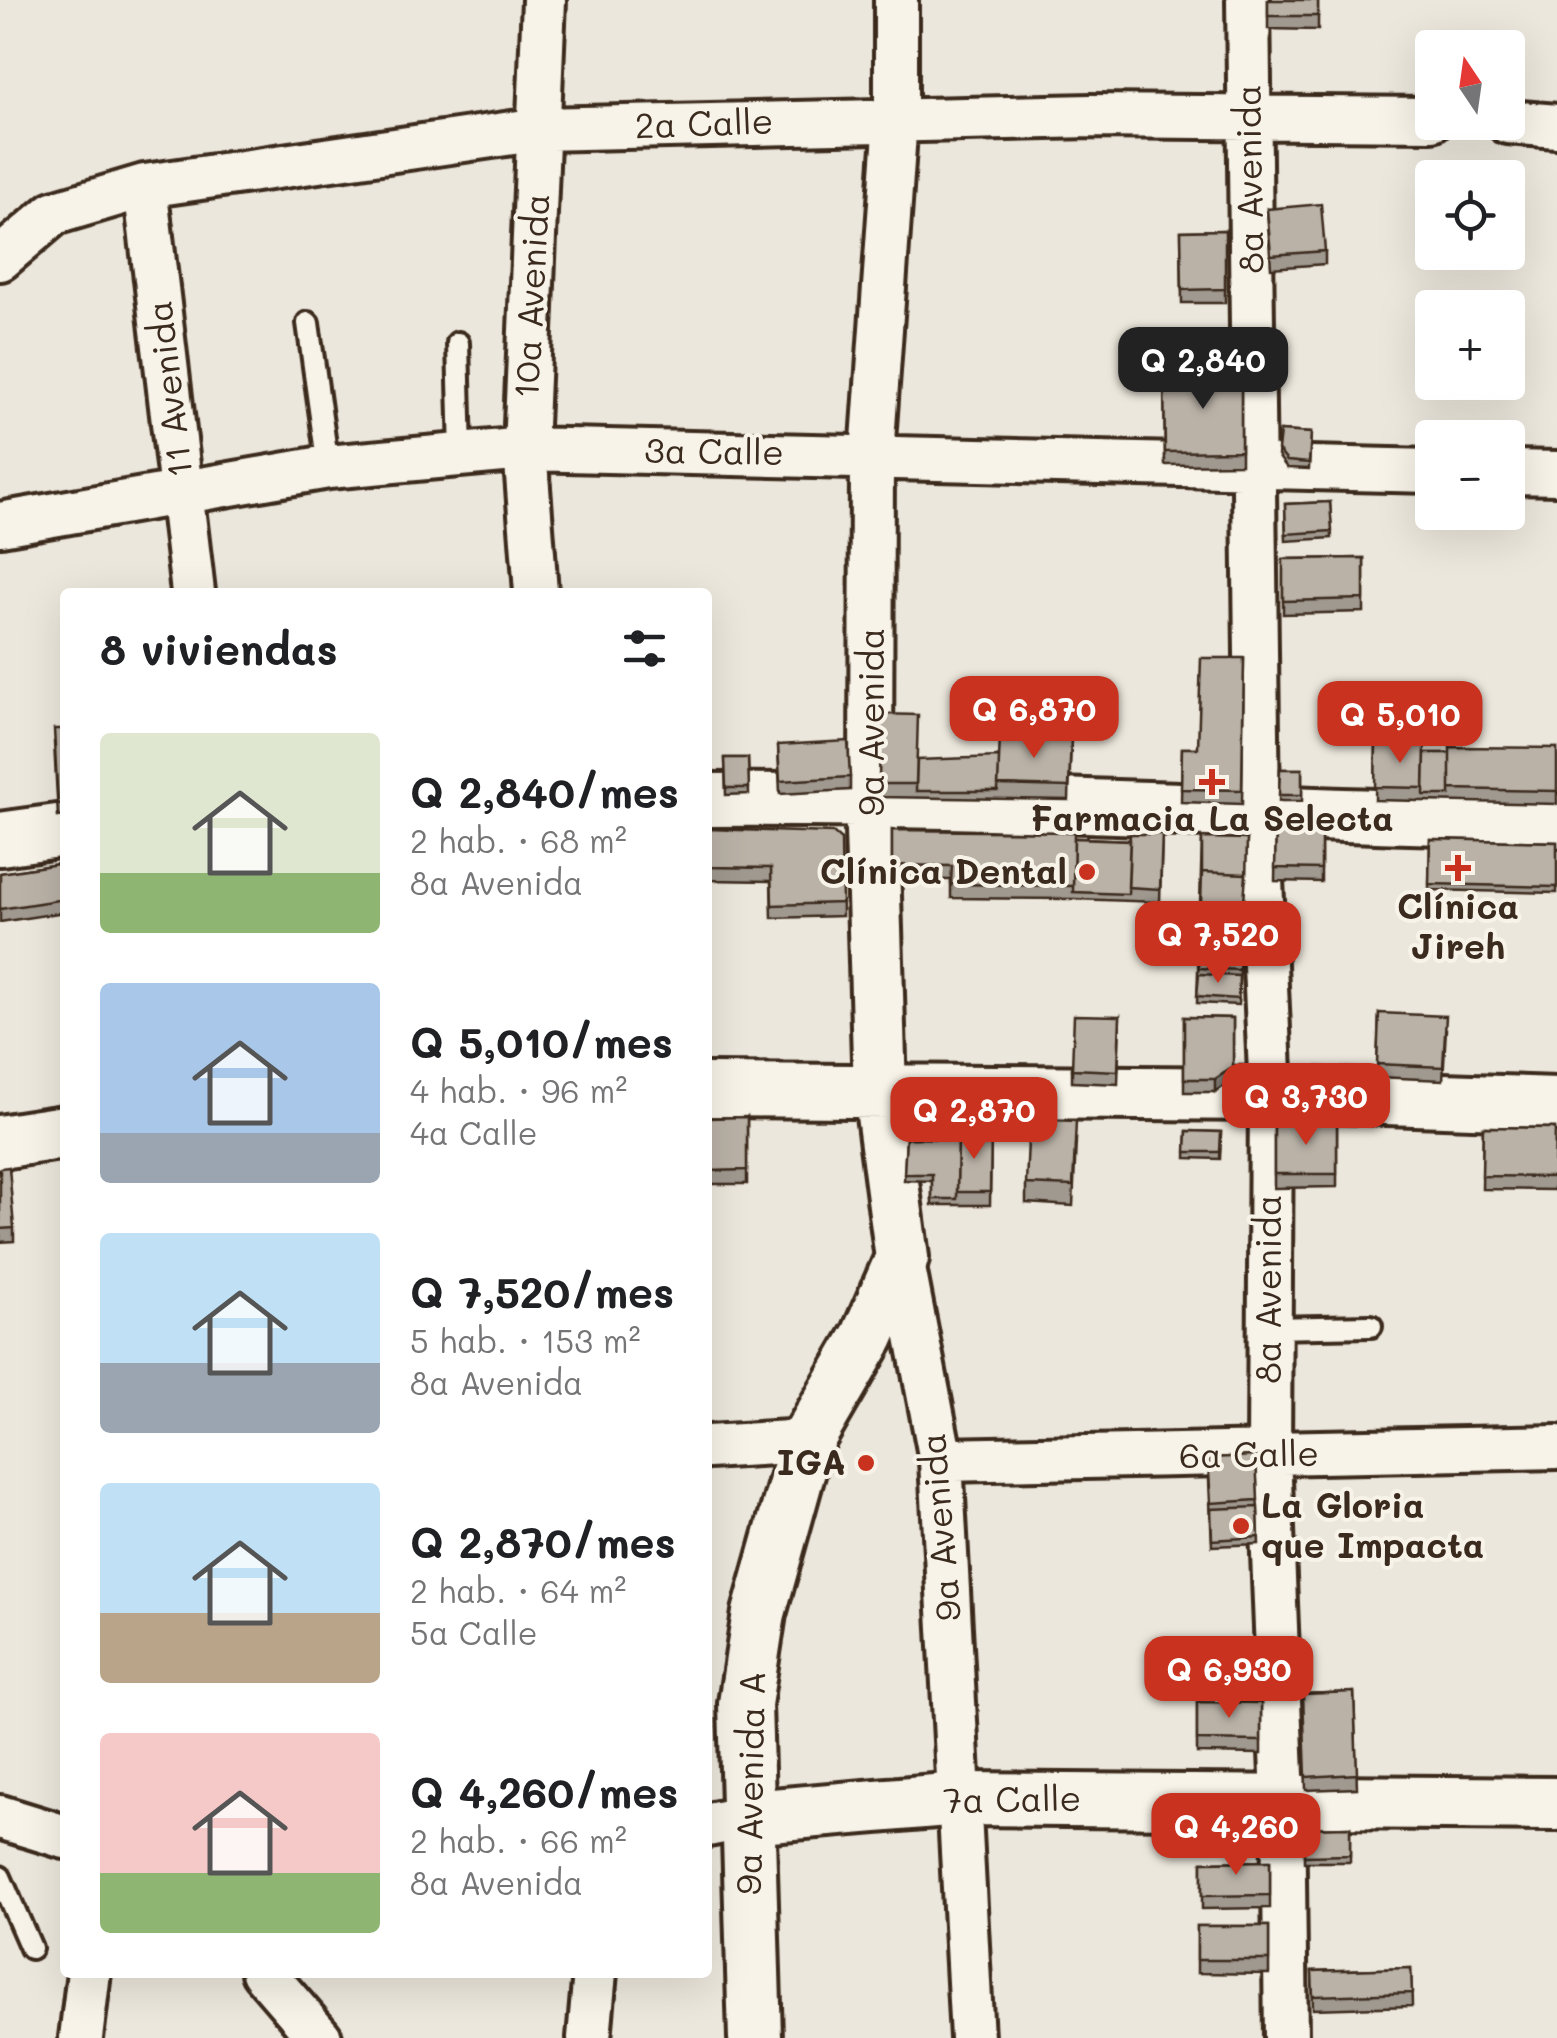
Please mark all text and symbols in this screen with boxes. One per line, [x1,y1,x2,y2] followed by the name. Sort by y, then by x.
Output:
[1415,30,1525,140] north arrow
[1415,30,1525,530] map controls
[1223,84,1273,274] street label: 8a Avenida
[634,97,774,147] street label: 2a Calle
[1415,160,1525,270] button: locate
[502,192,558,400] street label: 10a Avenida
[1415,290,1525,400] button: +
[134,298,202,480] street label: 11 Avenida
[1111,327,1295,412] pin: Q 2,840
[1140,338,1266,380] text: Q 2,840
[1415,420,1525,530] button: −
[644,426,784,474] street label: 3a Calle
[100,621,338,676] text: 8 viviendas
[617,621,672,676] icon: filters
[847,628,893,816] street label: 9a Avenida
[942,676,1126,761] pin: Q 6,870
[1308,681,1492,766] pin: Q 5,010
[972,687,1096,729] text: Q 6,870
[1339,692,1461,734] text: Q 5,010
[410,764,679,819] text: Q 2,840/mes
[1201,771,1223,793] marker: Farmacia La Selecta
[180,773,300,893] icon: home
[1030,794,1394,840] place label: Farmacia La Selecta
[410,819,627,861] text: 2 hab. · 68 m²
[820,847,1067,893] place label: Clínica Dental
[1445,855,1471,881] marker: Clínica Jireh
[410,861,583,903] text: 8a Avenida
[1076,861,1098,883] marker: Clínica Dental
[1397,882,1519,968] place label: Clínica Jireh
[1126,901,1310,986] pin: Q 7,520
[1157,912,1279,954] text: Q 7,520
[410,1014,673,1069] text: Q 5,010/mes
[180,1023,300,1143] icon: home
[1214,1063,1398,1148] pin: Q 3,730
[410,1069,627,1111] text: 4 hab. · 96 m²
[1244,1074,1368,1116] text: Q 3,730
[882,1077,1066,1162] pin: Q 2,870
[912,1088,1036,1130] text: Q 2,870
[410,1111,538,1153] text: 4a Calle
[1244,1194,1290,1384] street label: 8a Avenida
[410,1264,674,1319] text: Q 7,520/mes
[180,1273,300,1393] icon: home
[410,1319,641,1361] text: 5 hab. · 153 m²
[410,1361,583,1403] text: 8a Avenida
[1178,1429,1319,1477] street label: 6a Calle
[908,1431,970,1623] street label: 9a Avenida
[777,1438,846,1484] place label: IGA
[855,1452,877,1474] marker: IGA
[1261,1481,1484,1567] place label: La Gloria que Impacta
[410,1514,676,1569] text: Q 2,870/mes
[1230,1515,1252,1537] marker: La Gloria que Impacta
[180,1523,300,1643] icon: home
[410,1569,626,1611] text: 2 hab. · 64 m²
[410,1611,538,1653] text: 5a Calle
[1137,1636,1321,1721] pin: Q 6,930
[1166,1647,1292,1689] text: Q 6,930
[724,1671,774,1895] street label: 9a Avenida A
[410,1764,678,1819] text: Q 4,260/mes
[180,1773,300,1893] icon: home
[942,1774,1082,1822] street label: 7a Calle
[1144,1793,1328,1878] pin: Q 4,260
[1173,1804,1299,1846] text: Q 4,260
[410,1819,627,1861] text: 2 hab. · 66 m²
[410,1861,583,1903] text: 8a Avenida

